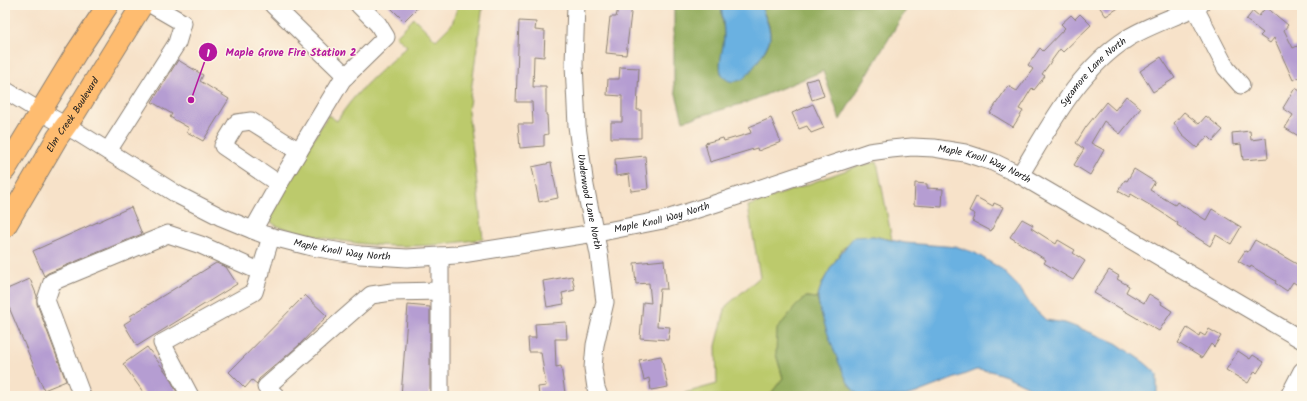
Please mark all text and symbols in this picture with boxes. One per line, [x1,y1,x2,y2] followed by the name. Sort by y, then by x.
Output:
[1056,33,1130,110] street label: Sycamore Lane North
[198,41,365,64] callout: Maple Grove Fire Station 2
[206,44,210,63] text: 1
[226,44,356,62] text: Maple Grove Fire Station 2
[42,73,104,156] street label: Elm Creek Boulevard
[937,141,1034,188] street label: Maple Knoll Way North
[573,153,606,251] street label: Underwood Lane North
[613,198,712,237] street label: Maple Knoll Way North
[292,235,391,265] street label: Maple Knoll Way North

